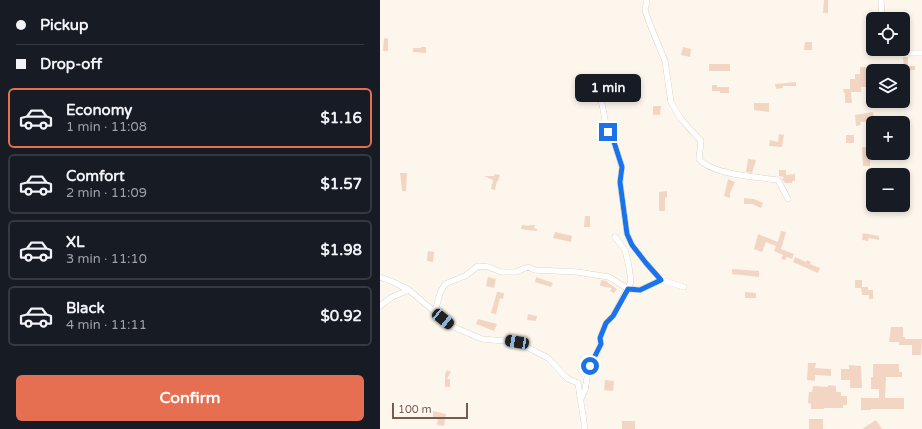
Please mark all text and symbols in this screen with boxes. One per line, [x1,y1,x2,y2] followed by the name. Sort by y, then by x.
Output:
[866,12,910,212] map controls
[866,12,910,56] button: locate
[40,16,88,34] text: Pickup
[40,55,102,73] text: Drop-off
[866,64,910,108] button: layers
[575,74,641,102] callout: 1 min
[591,80,625,96] text: 1 min
[18,100,54,136] icon: car
[66,101,132,119] text: Economy
[321,109,362,127] text: $1.16
[866,116,910,160] button: +
[66,119,147,135] text: 1 min · 11:08
[599,123,617,141] route end
[18,166,54,202] icon: car
[66,167,125,185] text: Comfort
[866,168,910,212] button: −
[321,175,362,193] text: $1.57
[66,185,147,201] text: 2 min · 11:09
[18,232,54,268] icon: car
[66,233,85,251] text: XL
[321,241,362,259] text: $1.98
[66,251,147,267] text: 3 min · 11:10
[18,298,54,334] icon: car
[66,299,105,317] text: Black
[321,307,362,325] text: $0.92
[430,307,456,331] car
[66,317,147,333] text: 4 min · 11:11
[504,334,530,350] car
[581,357,599,375] route start
[16,375,364,421] button: Confirm
[392,401,468,420] scale bar
[398,403,432,416] text: 100 m

